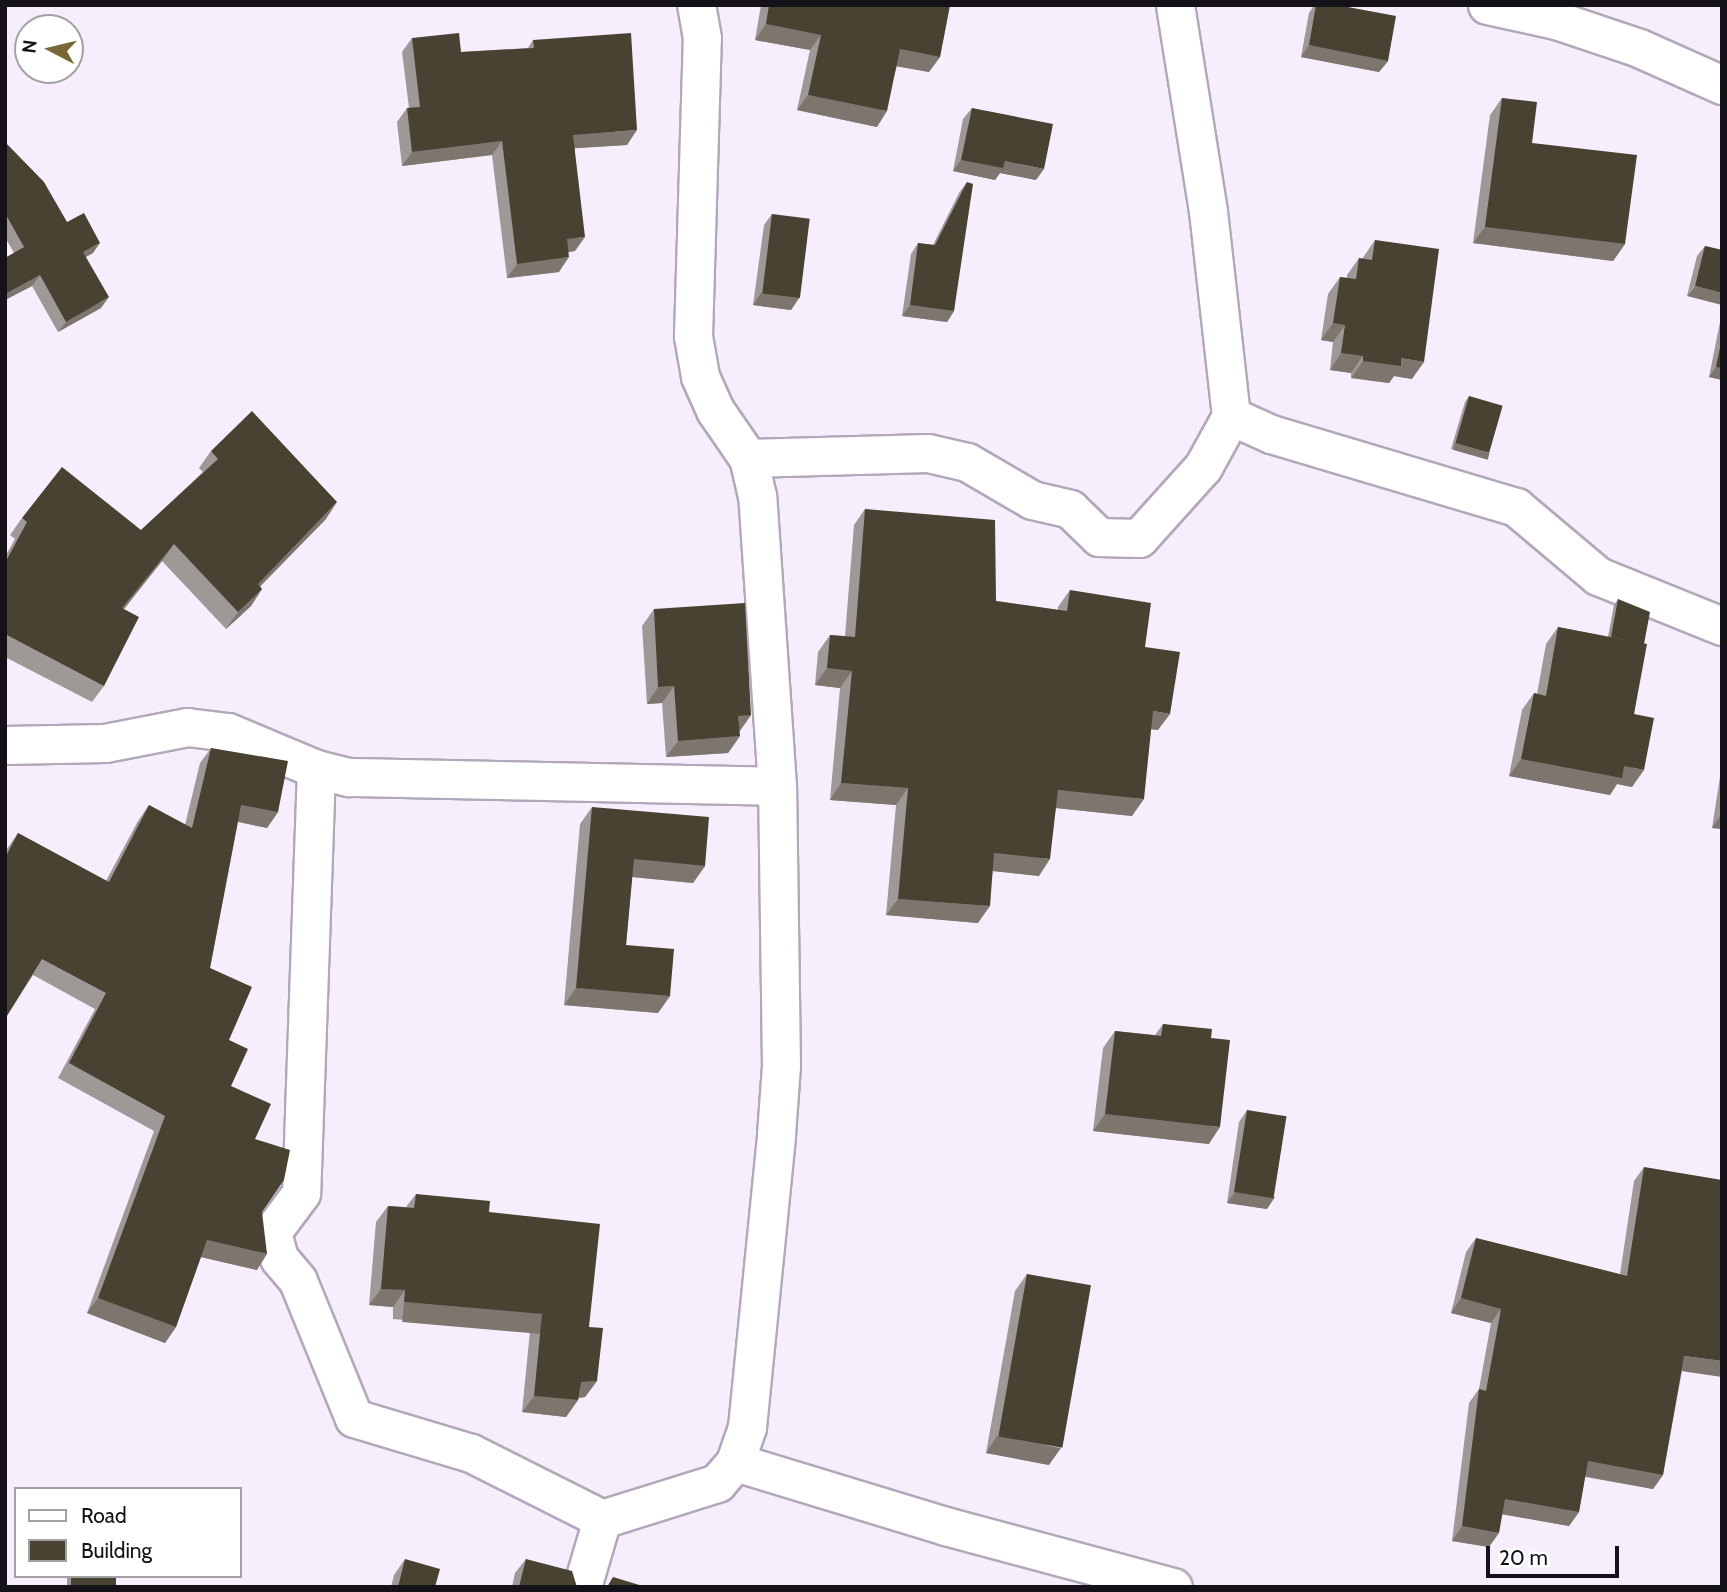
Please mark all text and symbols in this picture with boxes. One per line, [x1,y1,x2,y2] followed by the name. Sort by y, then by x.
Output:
[14,14,84,84] north arrow
[17,39,42,55] text: N
[14,1487,242,1578] legend
[81,1503,127,1528] text: Road
[1489,1532,1622,1576] scale bar
[81,1538,152,1563] text: Building
[1499,1545,1548,1570] text: 20 m

